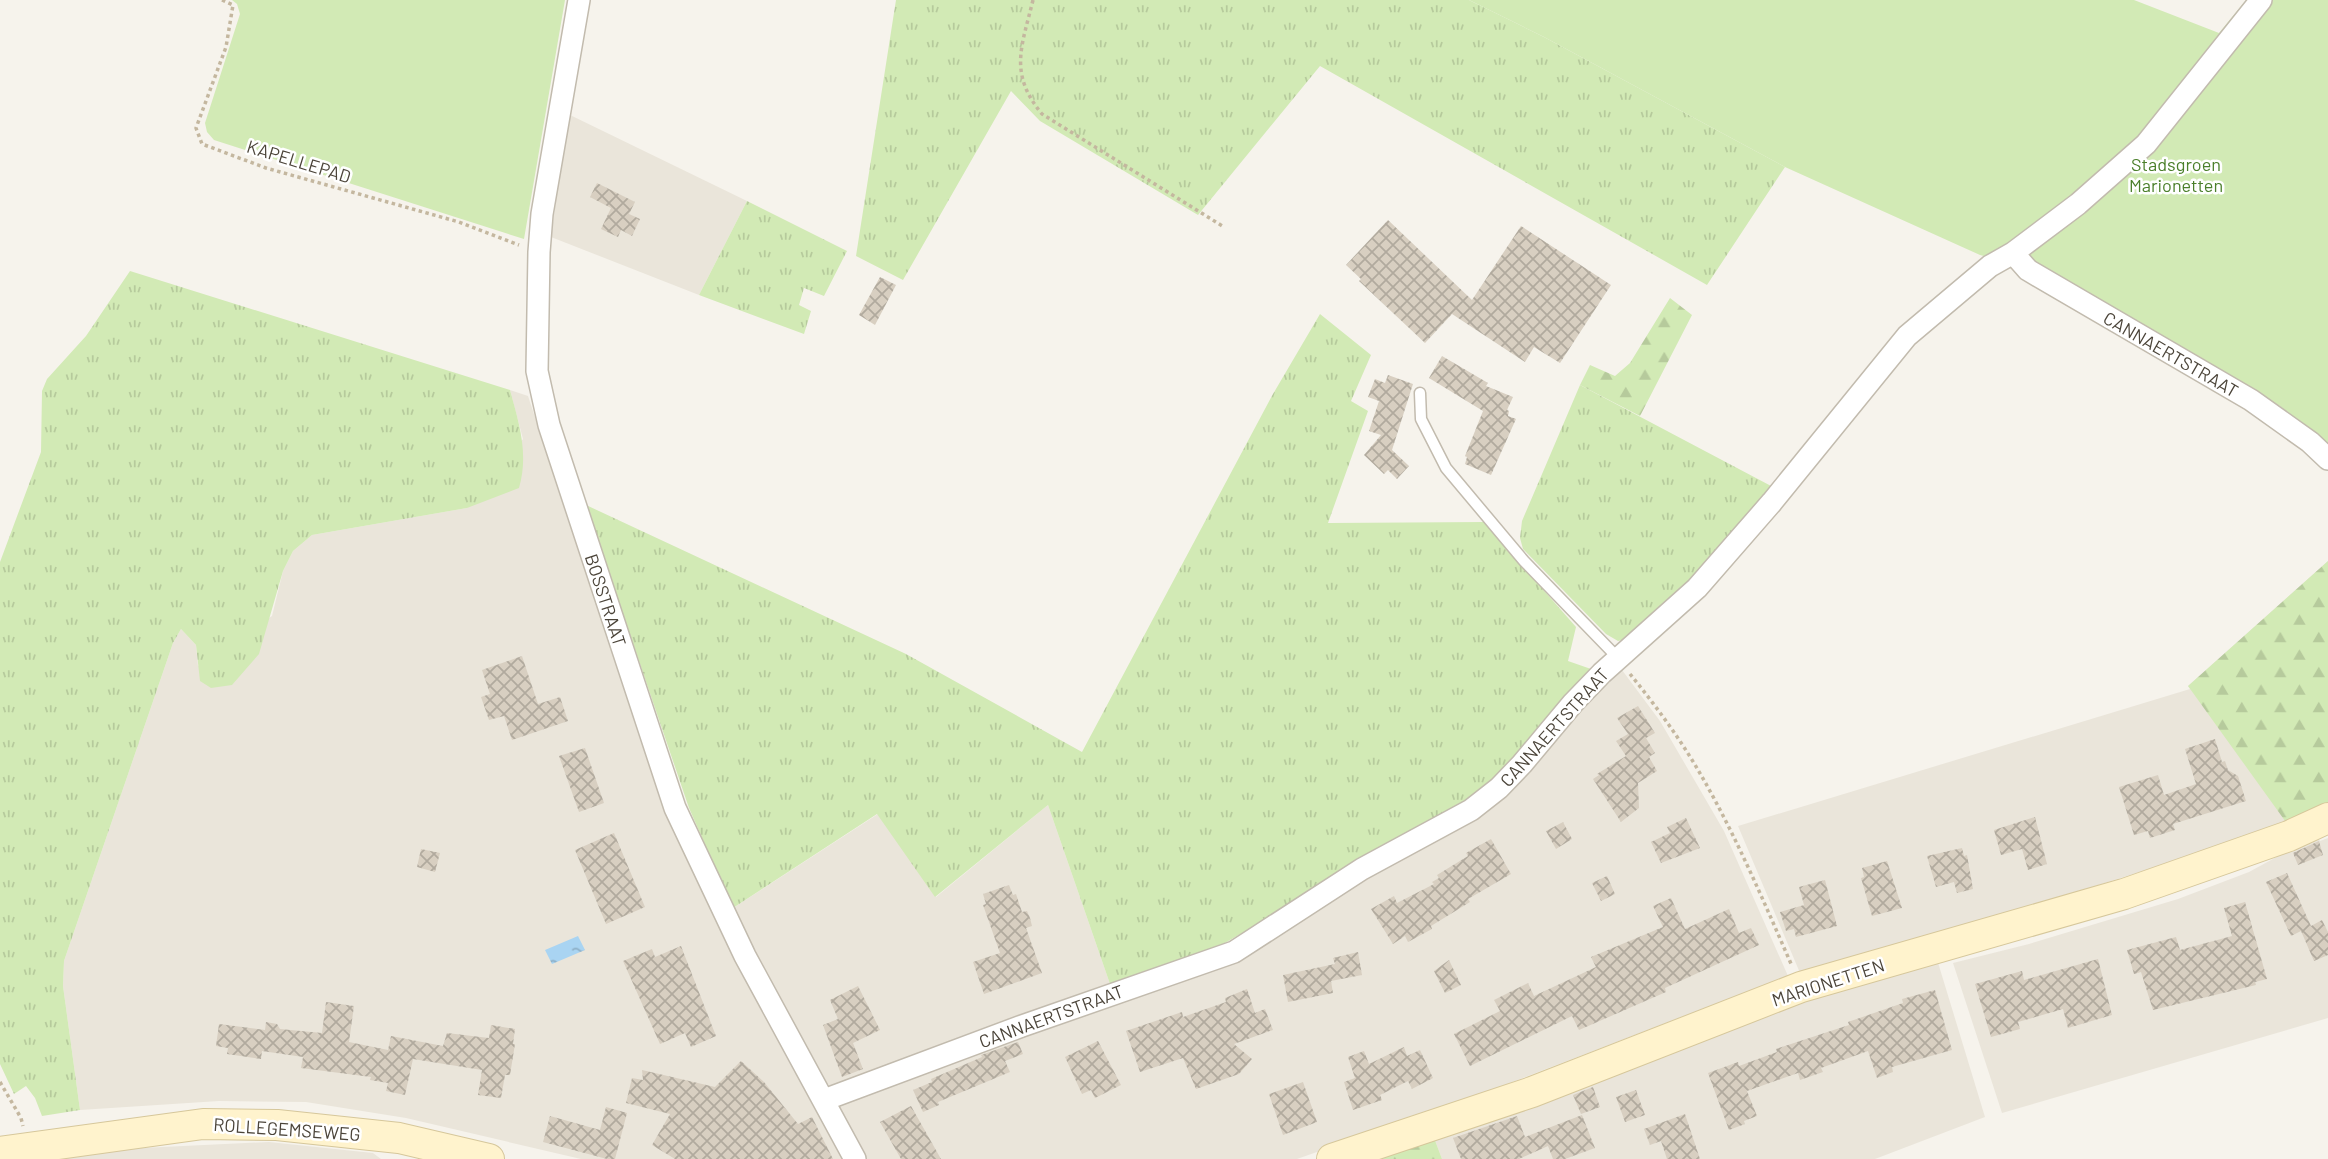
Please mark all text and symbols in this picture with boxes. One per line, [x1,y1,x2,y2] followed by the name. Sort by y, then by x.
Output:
[244,135,354,187] street label: KAPELLEPAD
[2129,153,2223,196] park label: Stadsgroen Marionetten
[2100,306,2242,402] street label: CANNAERTSTRAAT
[581,551,631,649] street label: BOSSTRAAT
[1495,663,1613,791] street label: CANNAERTSTRAAT
[1769,953,1887,1011] street label: MARIONETTEN
[976,980,1126,1052] street label: CANNAERTSTRAAT
[213,1113,361,1145] street label: ROLLEGEMSEWEG

